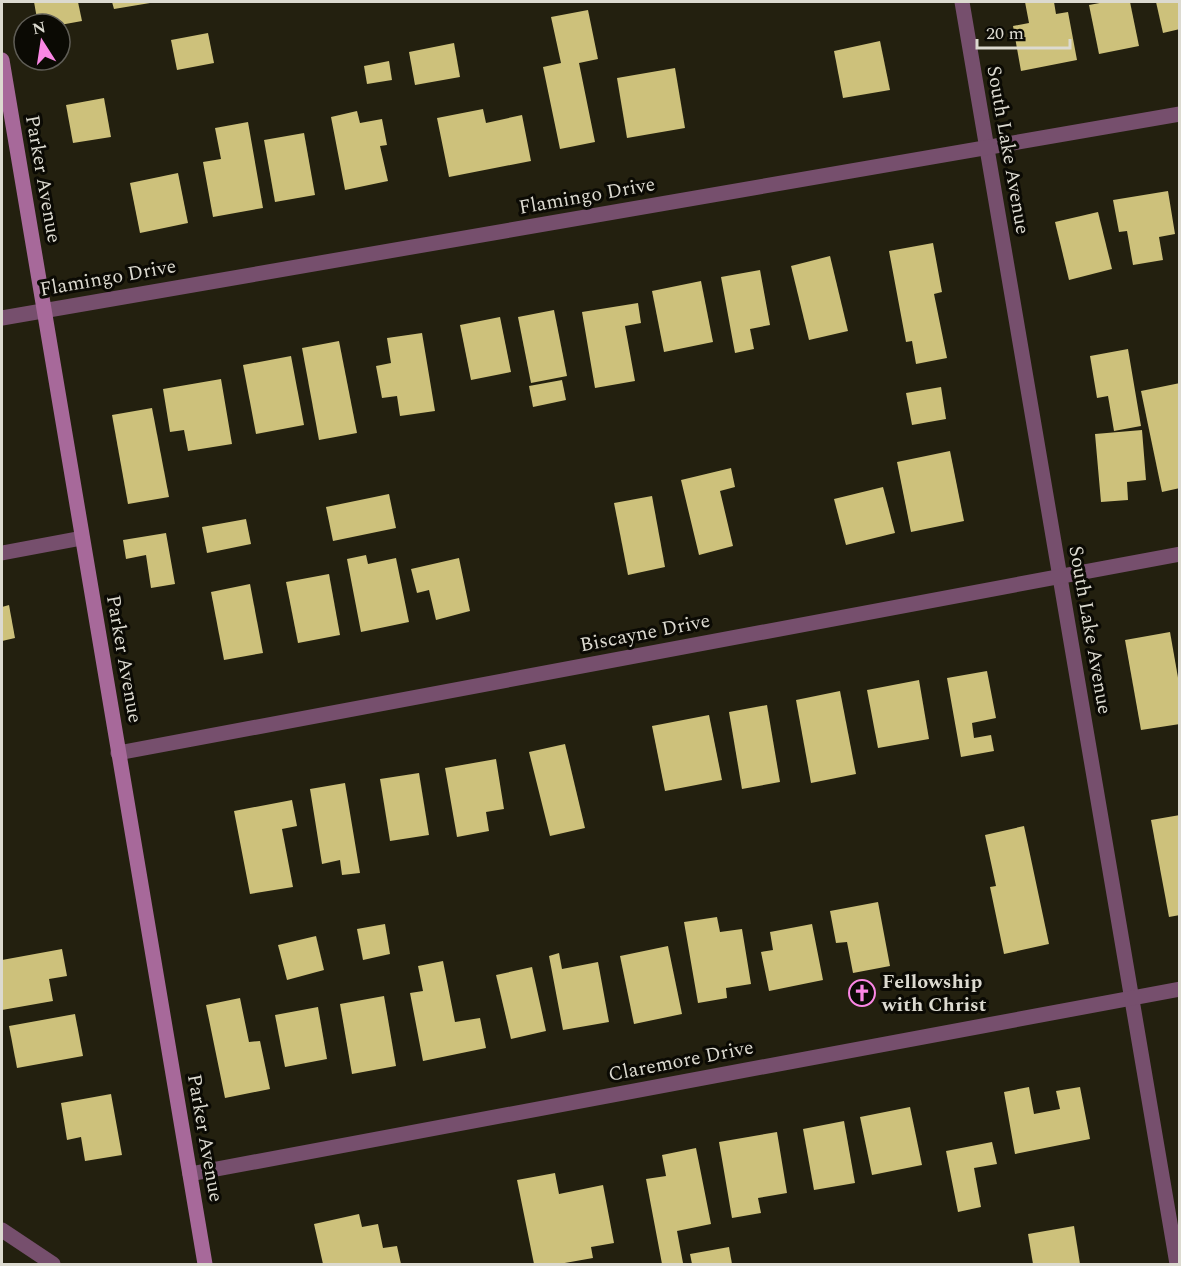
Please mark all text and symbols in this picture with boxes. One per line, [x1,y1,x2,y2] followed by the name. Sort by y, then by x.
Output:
[12,12,72,72] north arrow
[977,12,1070,50] scale bar
[30,15,48,41] text: N
[986,20,1024,47] text: 20 m
[978,63,1038,237] street label: South Lake Avenue
[17,113,69,245] street label: Parker Avenue
[516,169,658,223] street label: Flamingo Drive
[37,251,179,305] street label: Flamingo Drive
[1060,543,1120,717] street label: South Lake Avenue
[98,593,150,725] street label: Parker Avenue
[577,606,713,660] street label: Biscayne Drive
[881,967,987,1020] place label: Fellowship with Christ
[847,978,877,1008] church icon: Fellowship with Christ
[606,1032,756,1090] street label: Claremore Drive
[179,1072,231,1204] street label: Parker Avenue

